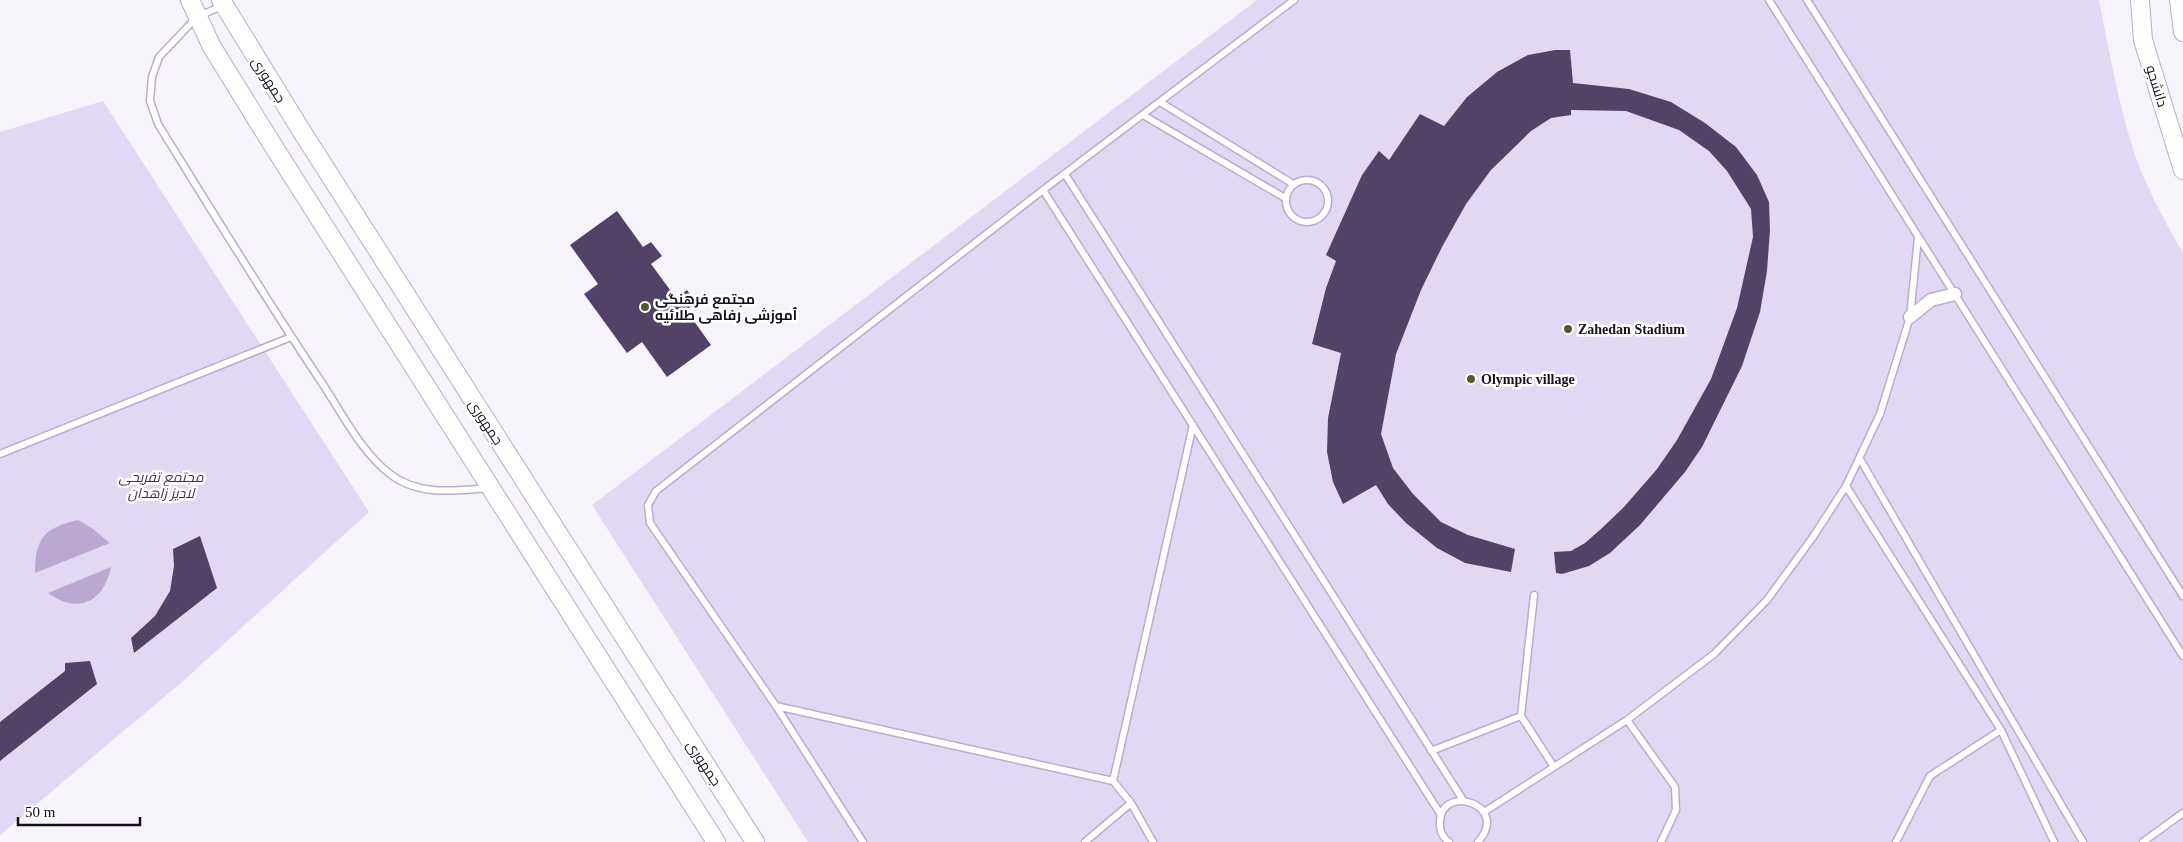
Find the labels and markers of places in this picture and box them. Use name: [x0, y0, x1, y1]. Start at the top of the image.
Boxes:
place label: مجتمع فرهنگی ٱموزشی رفاهی طلائیه: [655, 292, 798, 324]
marker: مجتمع فرهنگی ٱموزشی رفاهی طلائیه: [639, 301, 651, 313]
place label: Zahedan Stadium: [1578, 322, 1685, 337]
marker: Zahedan Stadium: [1562, 323, 1574, 335]
place label: Olympic village: [1481, 372, 1575, 387]
marker: Olympic village: [1465, 373, 1477, 385]

